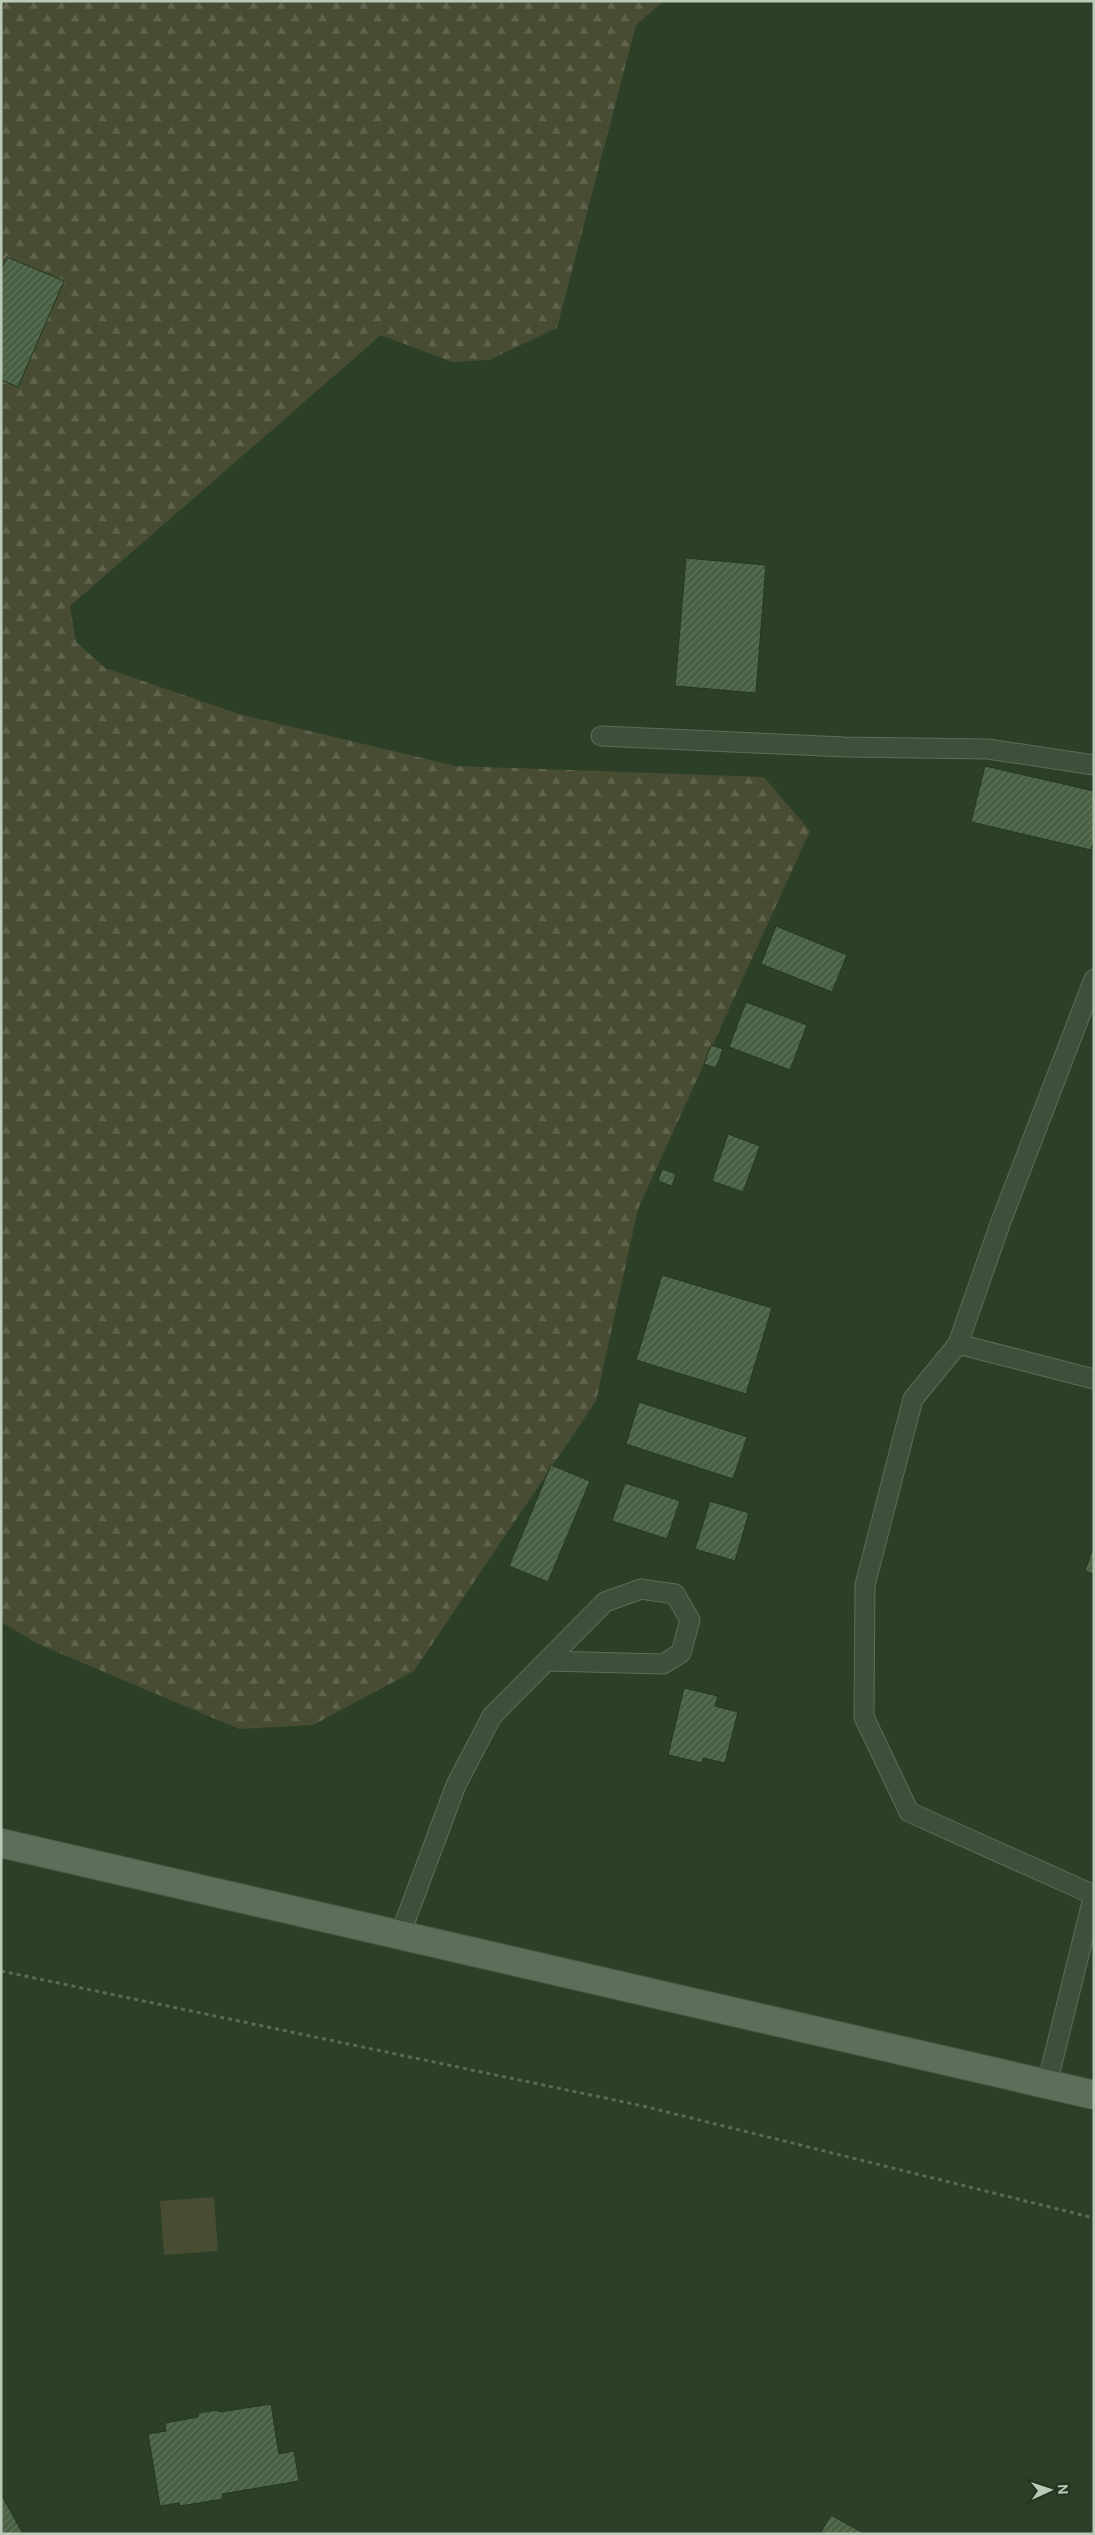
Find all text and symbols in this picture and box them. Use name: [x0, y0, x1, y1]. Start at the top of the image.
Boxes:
north arrow: [1025, 2465, 1075, 2515]
text: N: [1054, 2484, 1072, 2495]

